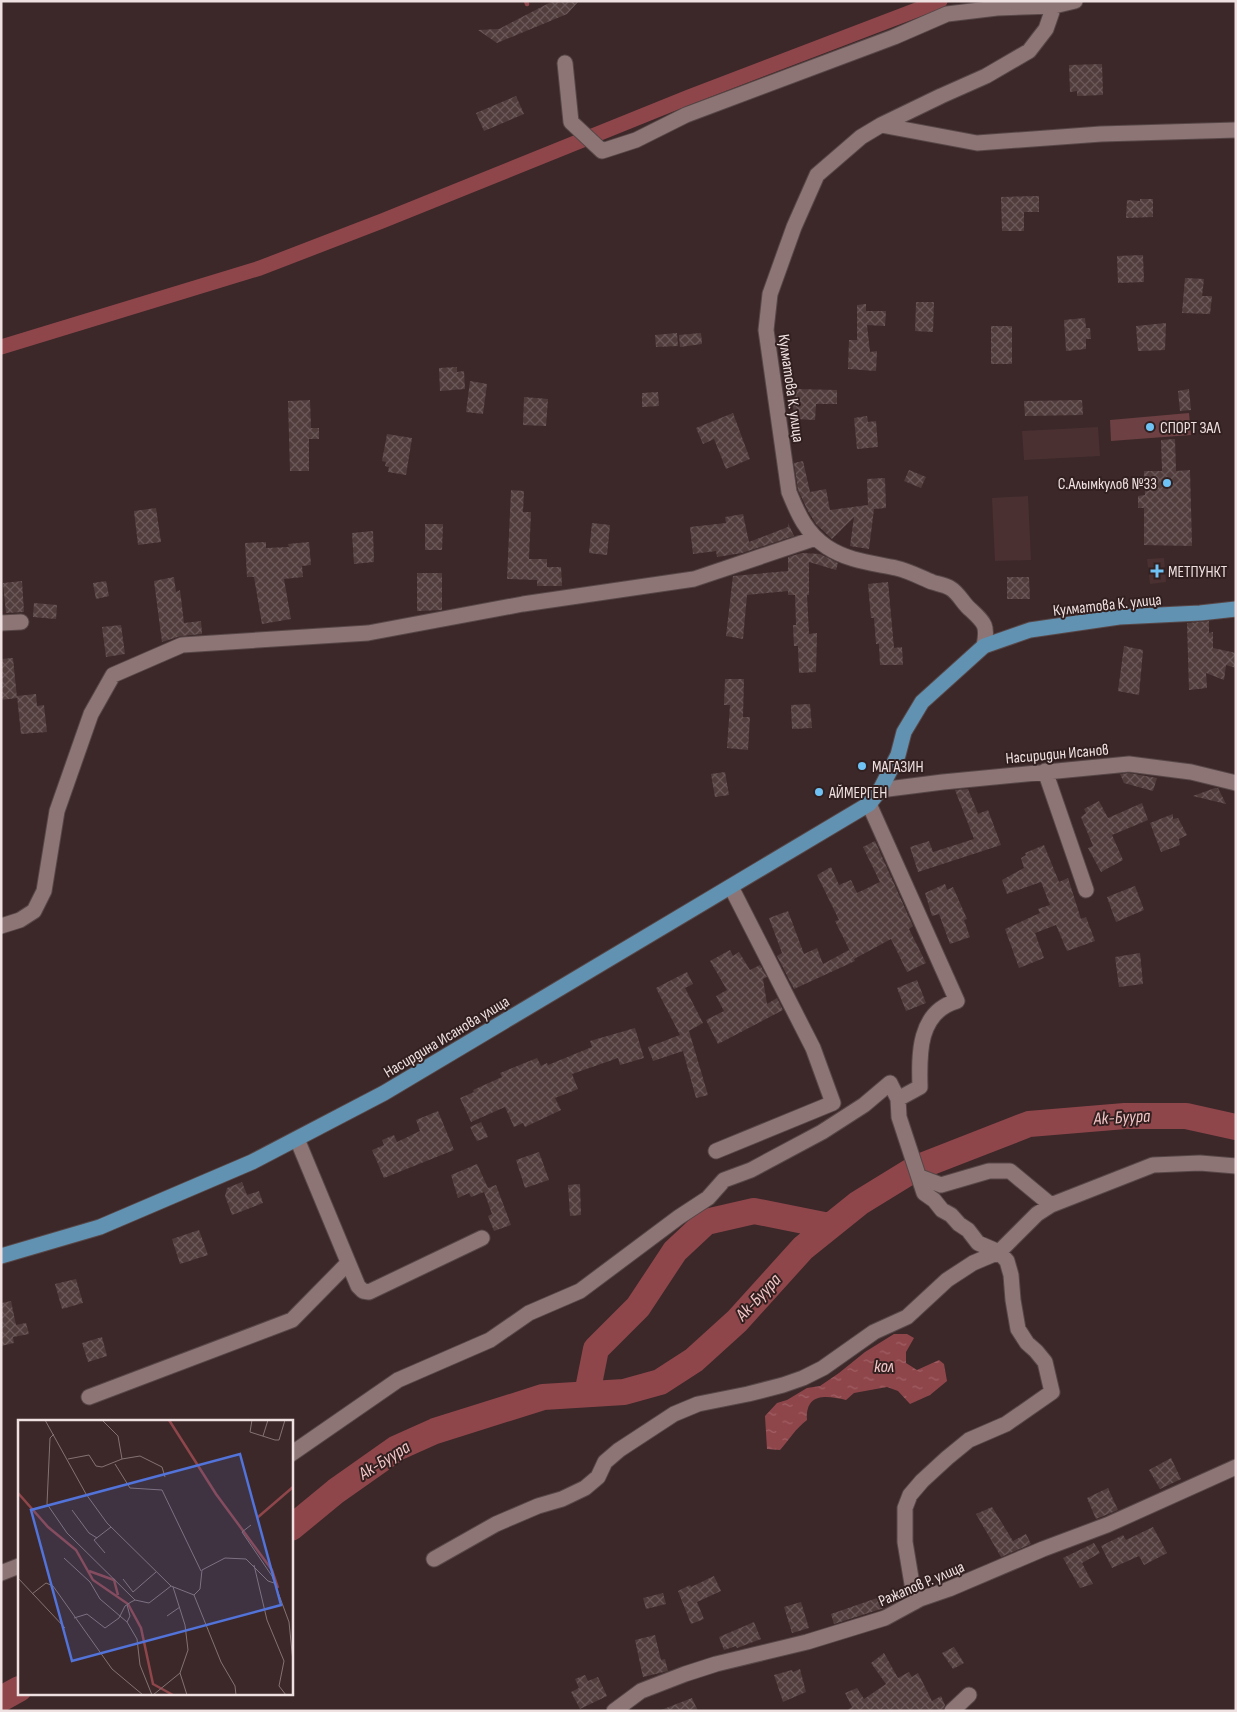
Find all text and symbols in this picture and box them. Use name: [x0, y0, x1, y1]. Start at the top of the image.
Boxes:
street label: Кулматова К. улица: [774, 333, 807, 443]
place label: СПОРТ ЗАЛ: [1160, 419, 1221, 438]
marker: СПОРТ ЗАЛ: [1144, 421, 1156, 433]
place label: С.Алымкулов №33: [1058, 475, 1157, 494]
marker: С.Алымкулов №33: [1161, 477, 1173, 489]
place label: МЕТПУНКТ: [1168, 563, 1228, 582]
marker: МЕТПУНКТ: [1150, 564, 1164, 578]
street label: Кулматова К. улица: [1052, 590, 1162, 621]
street label: Насиридин Исанов: [1005, 741, 1110, 768]
place label: МАГАЗИН: [872, 758, 924, 777]
marker: МАГАЗИН: [856, 760, 868, 772]
place label: АЙМЕРГЕН: [828, 784, 887, 803]
marker: АЙМЕРГЕН: [813, 786, 825, 798]
street label: Насирдина Исанова улица: [381, 992, 513, 1082]
water label: Ак-Буура: [1092, 1105, 1152, 1130]
water label: Ак-Буура: [731, 1269, 786, 1326]
water label: кол: [874, 1356, 894, 1377]
inset map: [18, 1420, 292, 1694]
water label: Ак-Буура: [354, 1436, 414, 1485]
street label: Ражапов Р. улица: [876, 1558, 967, 1611]

